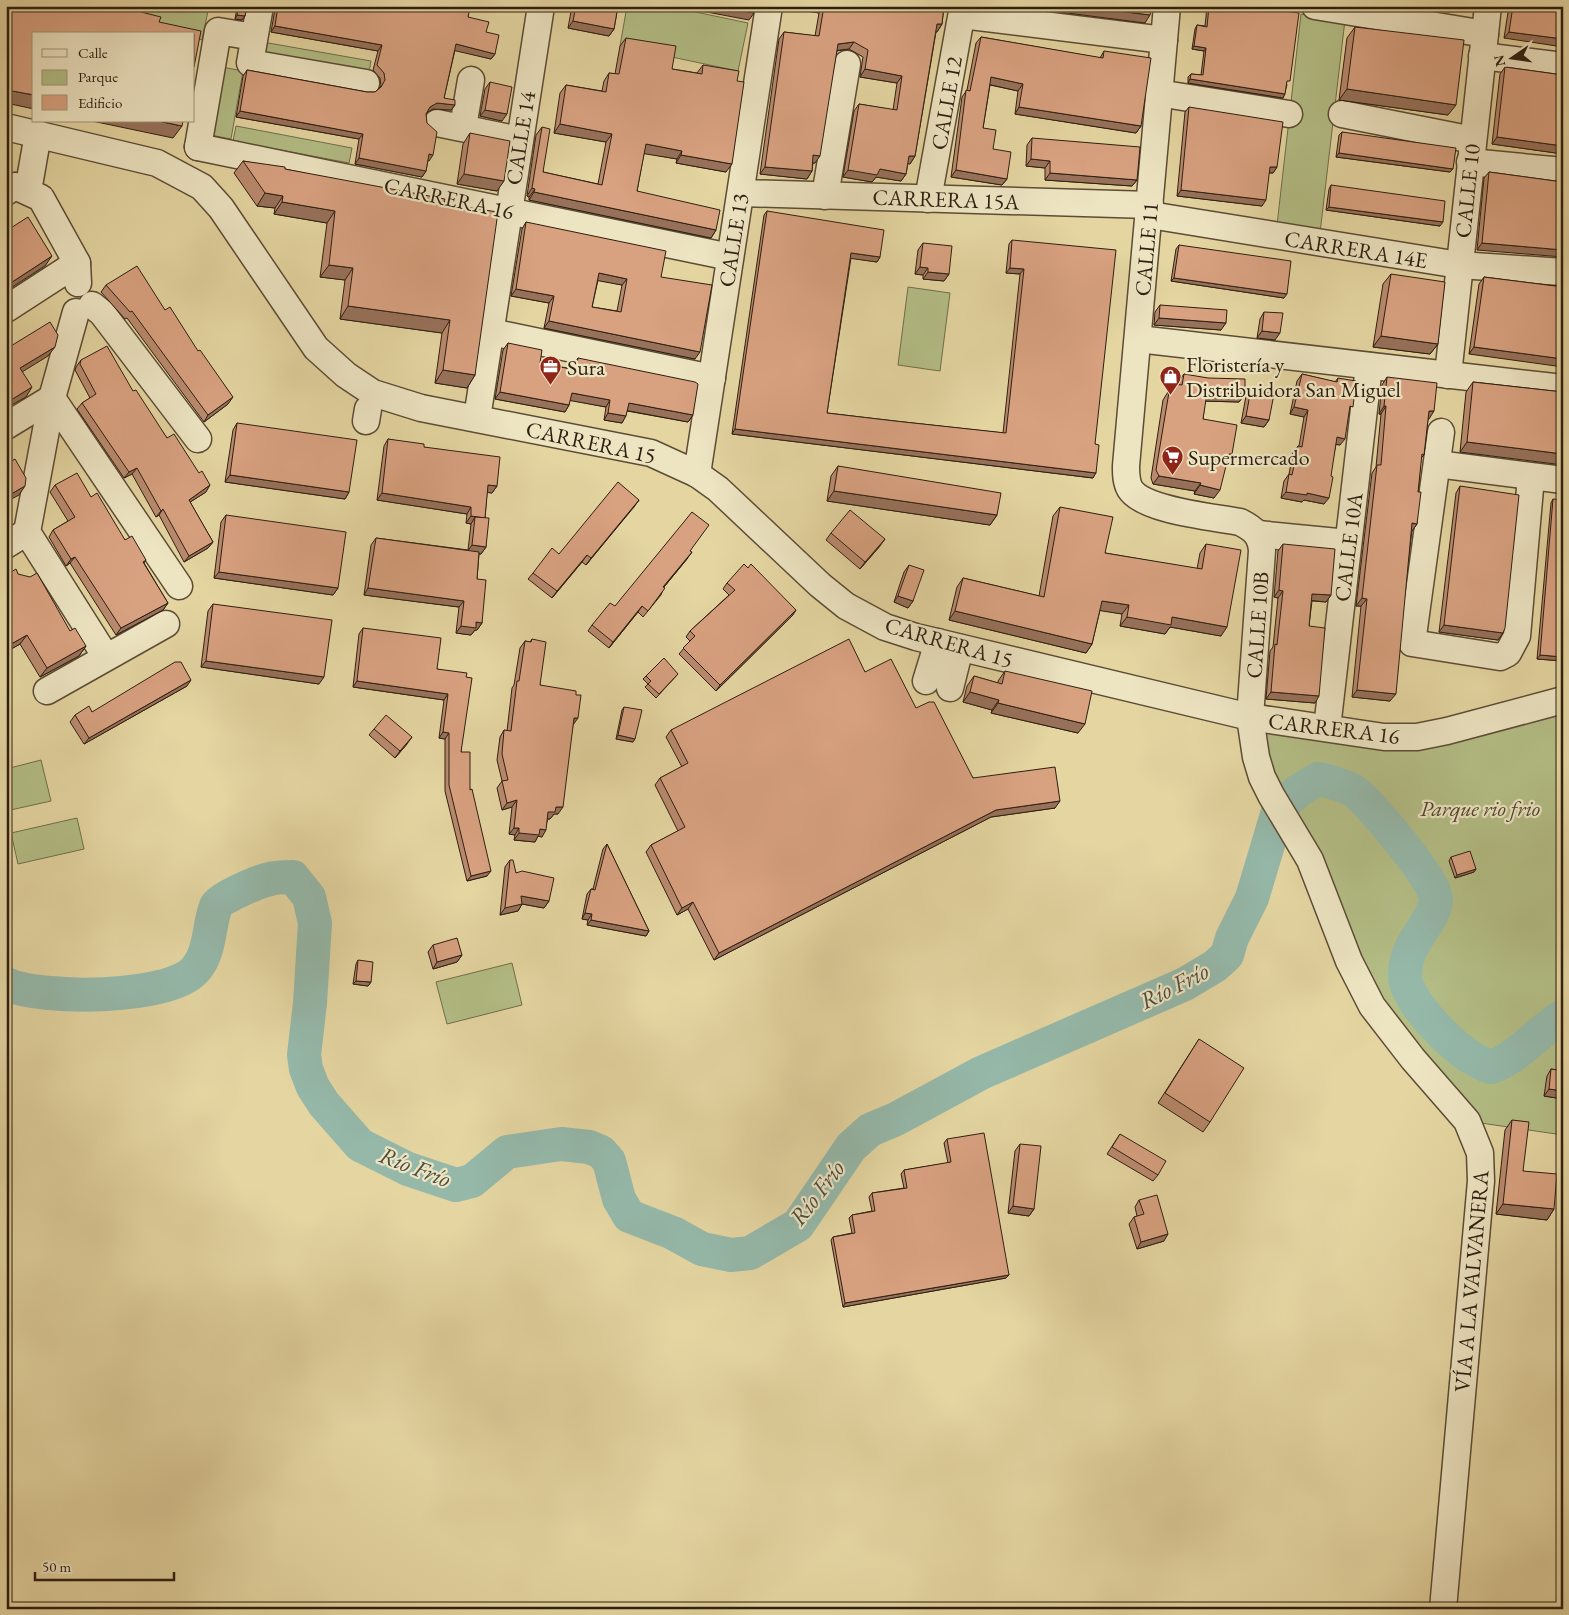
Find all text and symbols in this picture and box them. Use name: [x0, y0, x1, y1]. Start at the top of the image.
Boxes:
legend: [32, 32, 195, 122]
north arrow: [1486, 32, 1536, 82]
text: Calle: [78, 43, 108, 62]
text: N: [1489, 53, 1509, 68]
street label: CALLE 12: [924, 54, 969, 152]
text: Parque: [78, 67, 118, 86]
street label: CALLE 14: [499, 89, 542, 187]
text: Edificio: [78, 93, 122, 112]
street label: CALLE 10: [1448, 142, 1487, 240]
street label: CARRERA 16: [381, 171, 517, 226]
street label: CARRERA 15A: [872, 182, 1021, 217]
street label: CALLE 13: [712, 191, 755, 289]
street label: CALLE 11: [1128, 201, 1165, 297]
street label: CARRERA 14E: [1282, 224, 1429, 275]
place label: Floristería y Distribuidora San Miguel: [1186, 350, 1401, 404]
place label: Sura: [567, 353, 605, 382]
office icon: Sura: [539, 355, 563, 386]
shop icon: Floristería y Distribuidora San Miguel: [1158, 365, 1182, 396]
street label: CARRERA 15: [523, 415, 658, 470]
place label: Supermercado: [1188, 443, 1310, 472]
supermarket icon: Supermercado: [1160, 445, 1184, 476]
street label: CALLE 10A: [1327, 490, 1370, 603]
street label: CALLE 10B: [1239, 570, 1276, 680]
street label: CARRERA 15: [881, 610, 1016, 675]
street label: CARRERA 16: [1267, 706, 1402, 751]
park label: Parque rio frio: [1420, 794, 1540, 823]
water label: Río Frío: [1134, 955, 1214, 1016]
water label: Río Frío: [375, 1139, 455, 1194]
water label: Río Frío: [782, 1154, 851, 1232]
street label: VÍA A LA VALVANERA: [1447, 1168, 1496, 1393]
scale bar: [35, 1550, 174, 1582]
text: 50 m: [42, 1557, 71, 1576]

